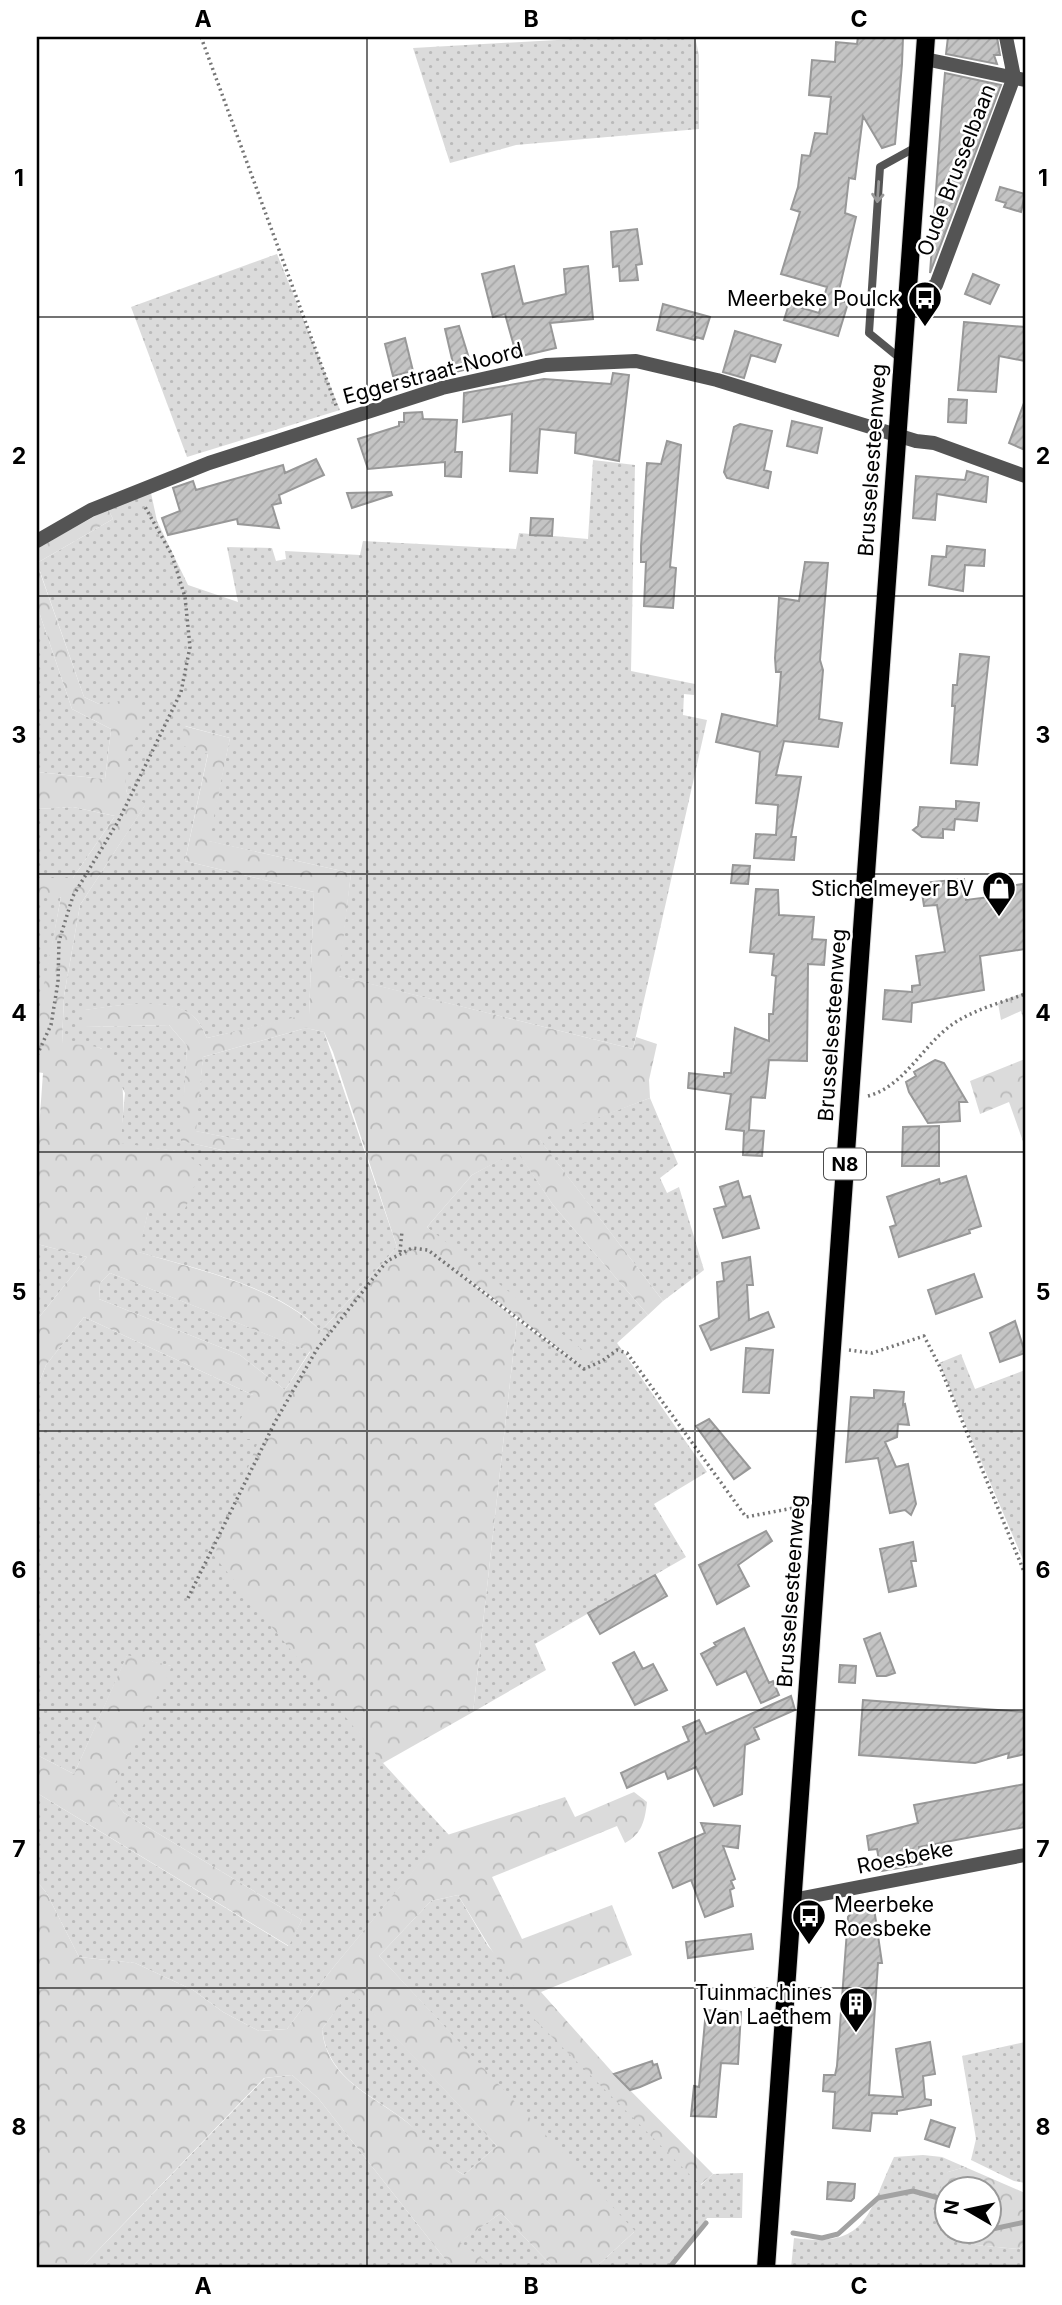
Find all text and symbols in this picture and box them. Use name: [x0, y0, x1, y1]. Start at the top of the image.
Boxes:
text: A: [194, 5, 212, 33]
text: B: [523, 5, 539, 33]
text: C: [850, 5, 868, 33]
street label: Oude Brusselbaan: [912, 81, 1000, 259]
text: 1: [14, 164, 24, 192]
text: 1: [1038, 164, 1048, 192]
one-way arrow: [871, 180, 884, 202]
bus stop icon: Meerbeke Poulck: [906, 279, 944, 328]
place label: Meerbeke Poulck: [727, 286, 900, 311]
street label: Eggerstraat-Noord: [340, 337, 526, 409]
street label: Brusselsesteenweg: [853, 363, 891, 557]
text: 2: [12, 442, 26, 470]
text: 2: [1036, 442, 1050, 470]
text: 3: [12, 721, 26, 749]
text: 3: [1036, 721, 1050, 749]
shop icon: Stichelmeyer BV: [980, 869, 1018, 918]
place label: Stichelmeyer BV: [811, 876, 974, 901]
street label: Brusselsesteenweg: [813, 928, 851, 1122]
text: 4: [11, 999, 27, 1027]
text: 4: [1035, 999, 1051, 1027]
road number: N8: [824, 1148, 866, 1180]
text: 5: [12, 1278, 26, 1306]
text: 5: [1036, 1278, 1050, 1306]
street label: Brusselsesteenweg: [772, 1494, 810, 1688]
text: 6: [12, 1556, 26, 1584]
text: 6: [1036, 1556, 1050, 1584]
text: 7: [12, 1835, 26, 1863]
street label: Roesbeke: [855, 1835, 955, 1879]
text: 7: [1036, 1835, 1050, 1863]
place label: Meerbeke Roesbeke: [834, 1892, 934, 1941]
bus stop icon: Meerbeke Roesbeke: [790, 1897, 828, 1946]
place label: Tuinmachines Van Laethem: [695, 1980, 832, 2029]
building icon: Tuinmachines Van Laethem: [837, 1985, 875, 2034]
text: 8: [12, 2113, 26, 2141]
text: 8: [1036, 2113, 1050, 2141]
north arrow: [932, 2176, 1002, 2246]
text: N: [939, 2198, 964, 2216]
text: A: [194, 2272, 212, 2300]
text: B: [523, 2272, 539, 2300]
text: C: [850, 2272, 868, 2300]

